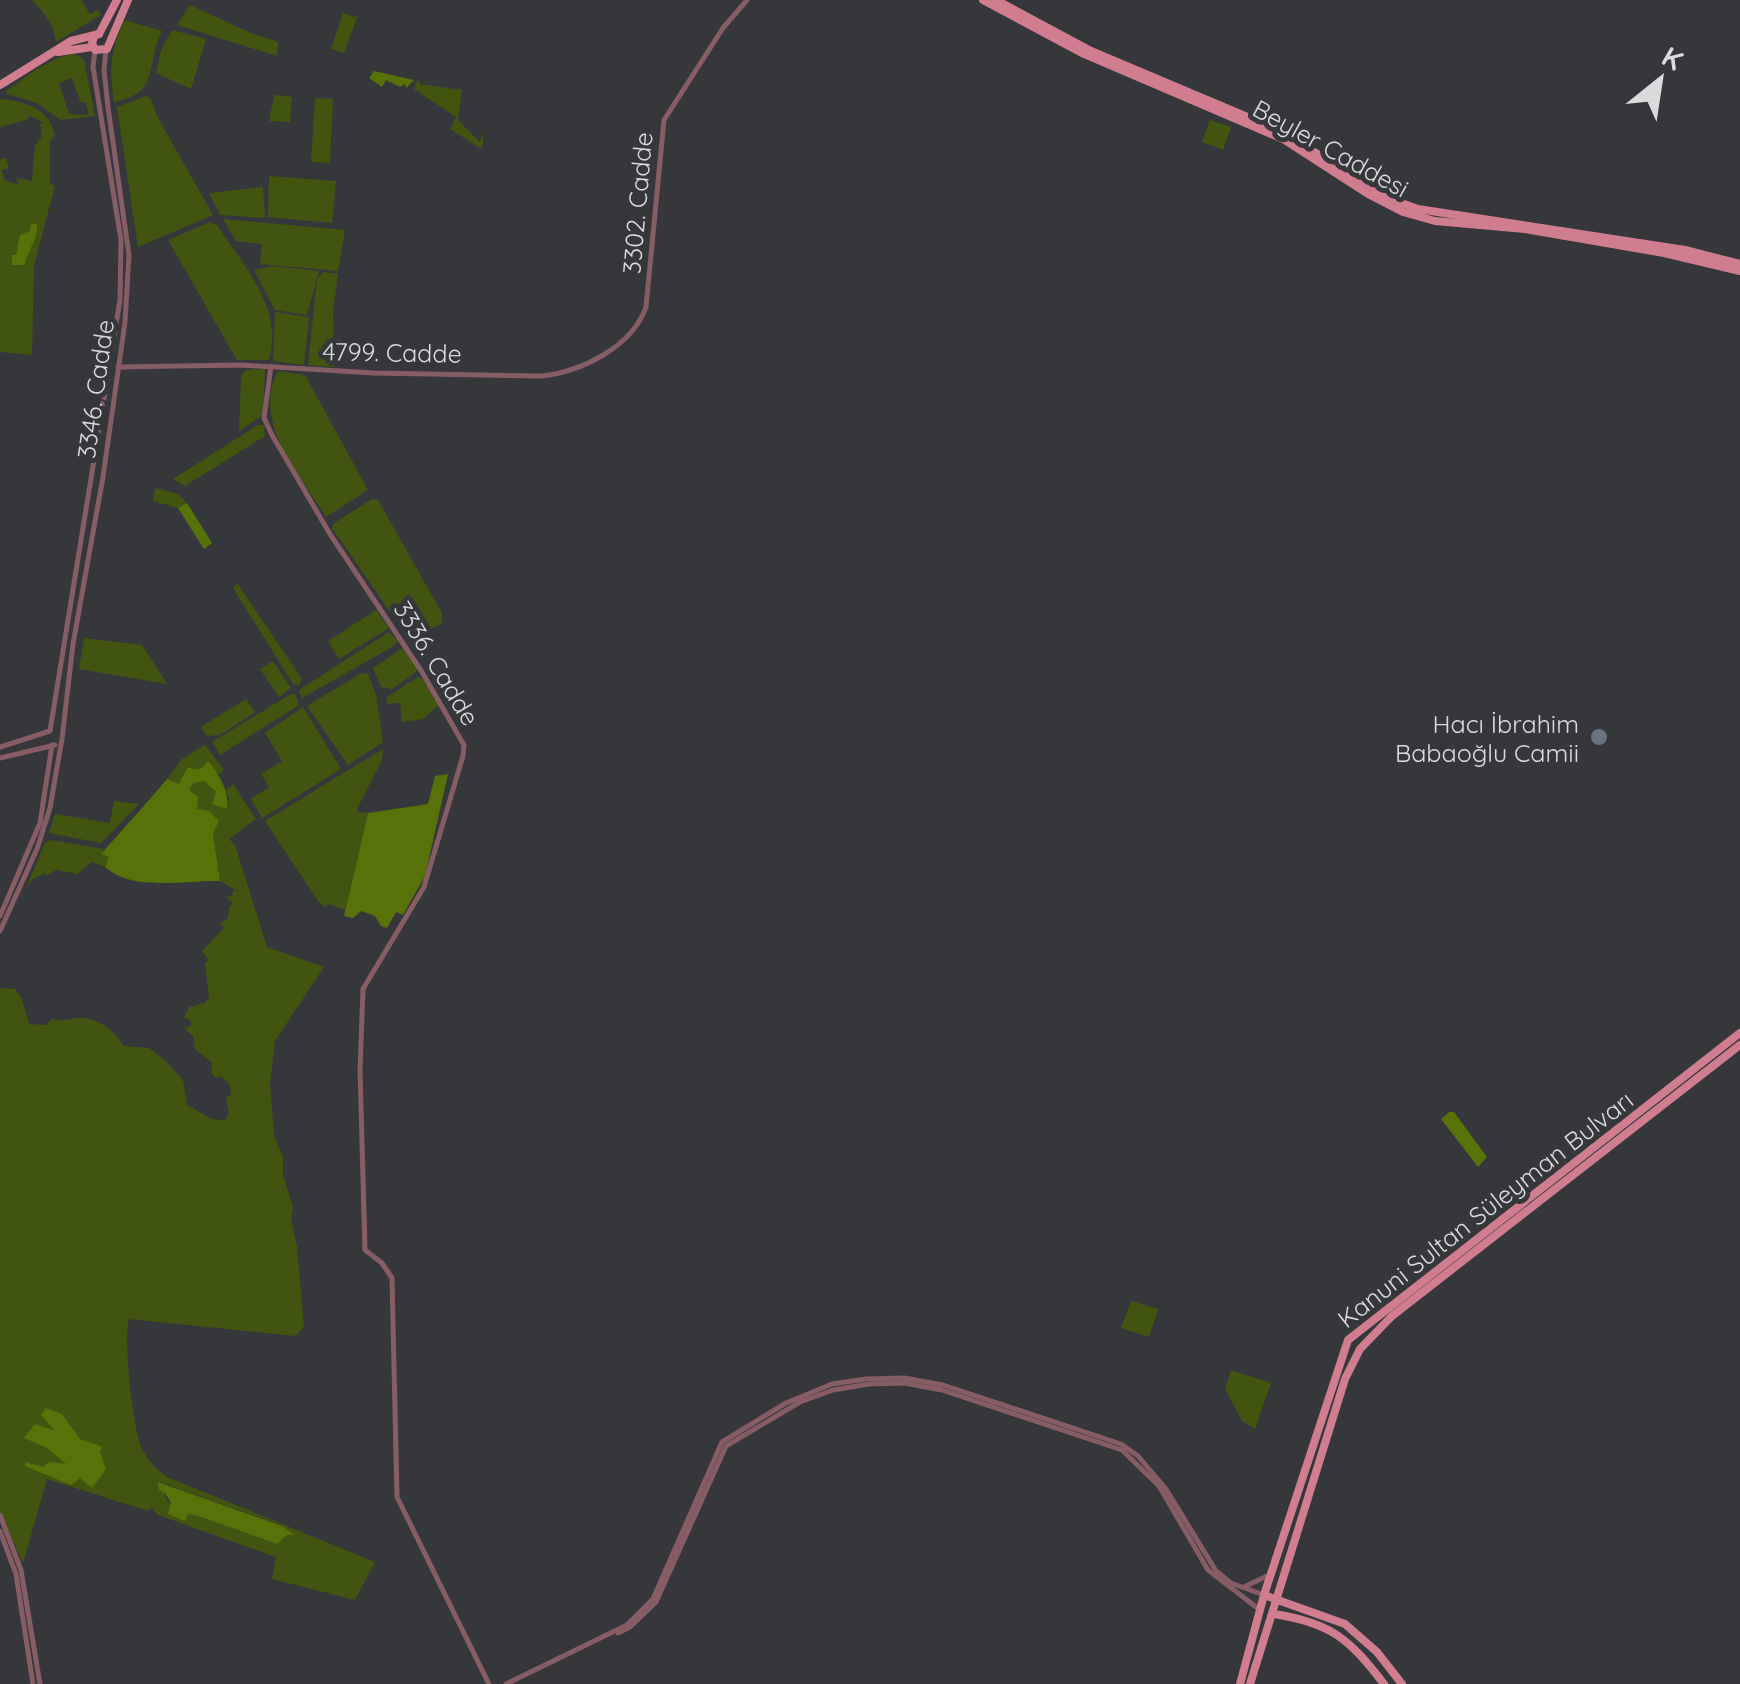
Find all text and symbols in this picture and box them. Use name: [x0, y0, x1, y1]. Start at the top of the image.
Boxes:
north arrow: [1610, 30, 1710, 130]
text: K: [1656, 38, 1689, 78]
street label: Beyler Caddesi: [1248, 92, 1414, 204]
street label: 3302. Cadde: [615, 131, 659, 275]
street label: 3346. Cadde: [70, 317, 120, 461]
street label: 4799. Cadde: [322, 335, 462, 369]
street label: 3336. Cadde: [388, 595, 486, 731]
place label: Hacı İbrahim Babaoğlu Camii: [1395, 708, 1579, 768]
marker: Hacı İbrahim Babaoğlu Camii: [1588, 726, 1610, 748]
street label: Kanuni Sultan Süleyman Bulvarı: [1331, 1084, 1639, 1334]

